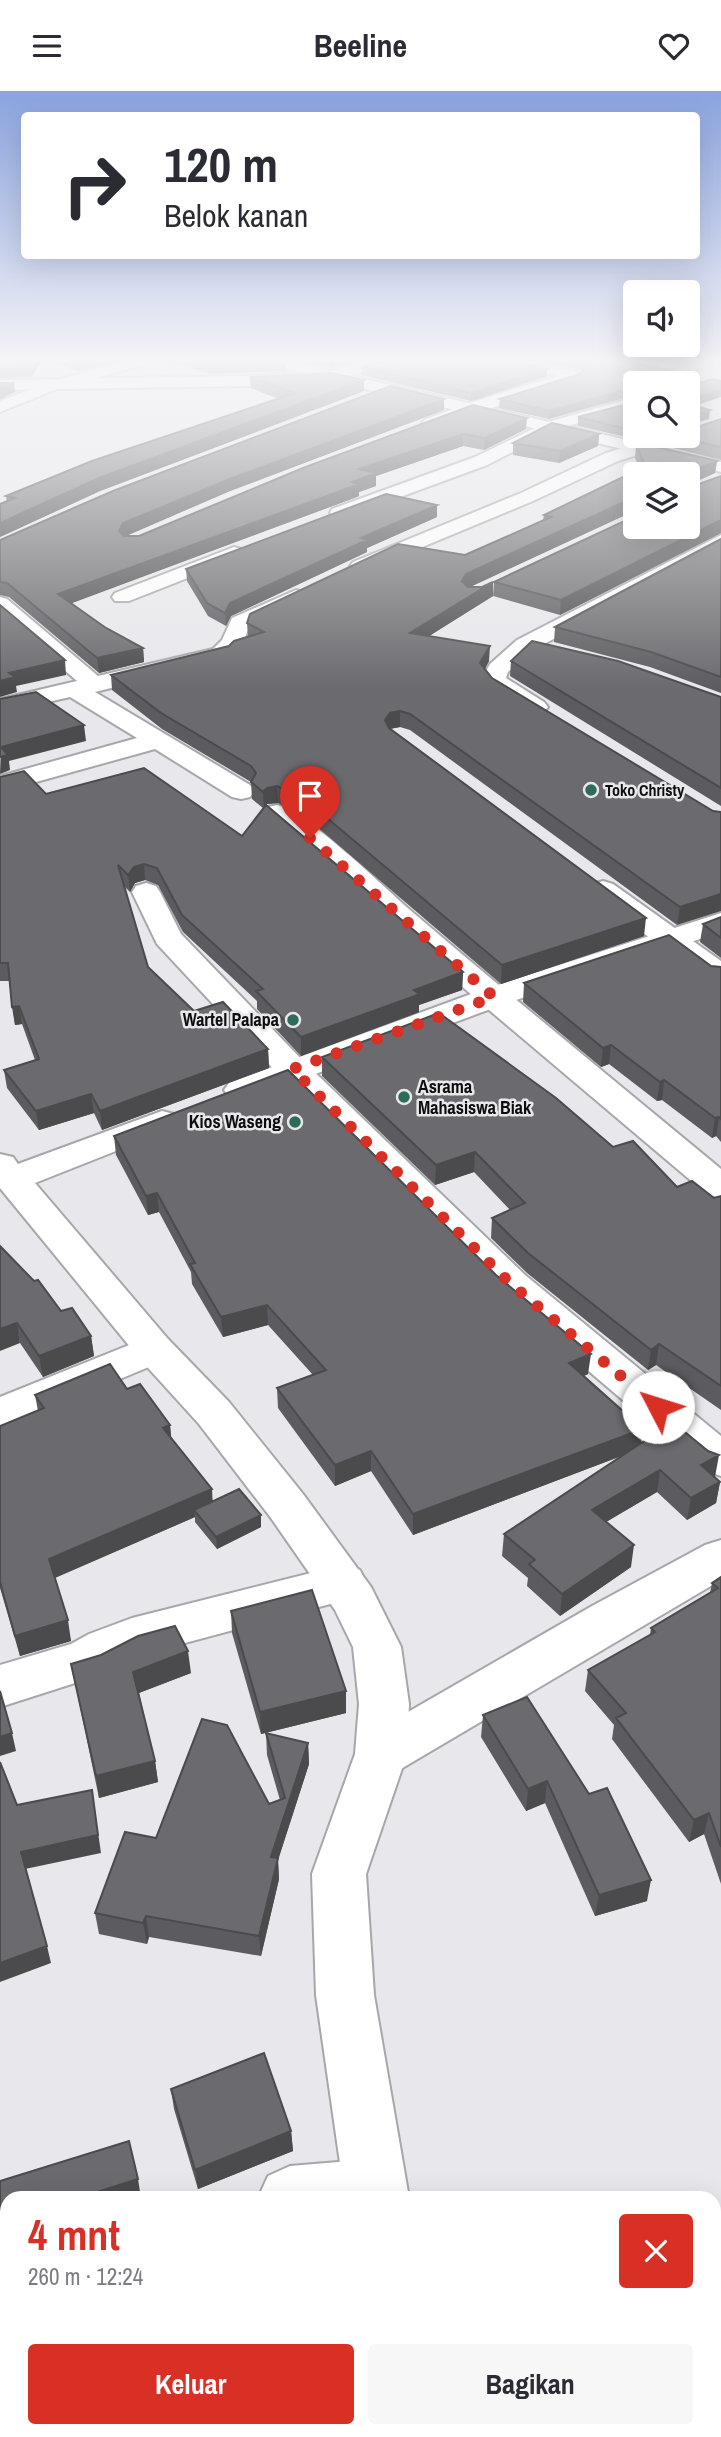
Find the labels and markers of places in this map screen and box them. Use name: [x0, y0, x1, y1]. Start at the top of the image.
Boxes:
pin: [280, 766, 340, 838]
place label: Toko Christy: [605, 779, 685, 801]
marker: Toko Christy: [583, 782, 599, 798]
place label: Wartel Palapa: [183, 1007, 280, 1032]
marker: Wartel Palapa: [285, 1012, 301, 1028]
place label: Asrama Mahasiswa Biak: [418, 1074, 532, 1120]
marker: Asrama Mahasiswa Biak: [396, 1089, 412, 1105]
place label: Kios Waseng: [189, 1109, 281, 1134]
marker: Kios Waseng: [287, 1114, 303, 1130]

